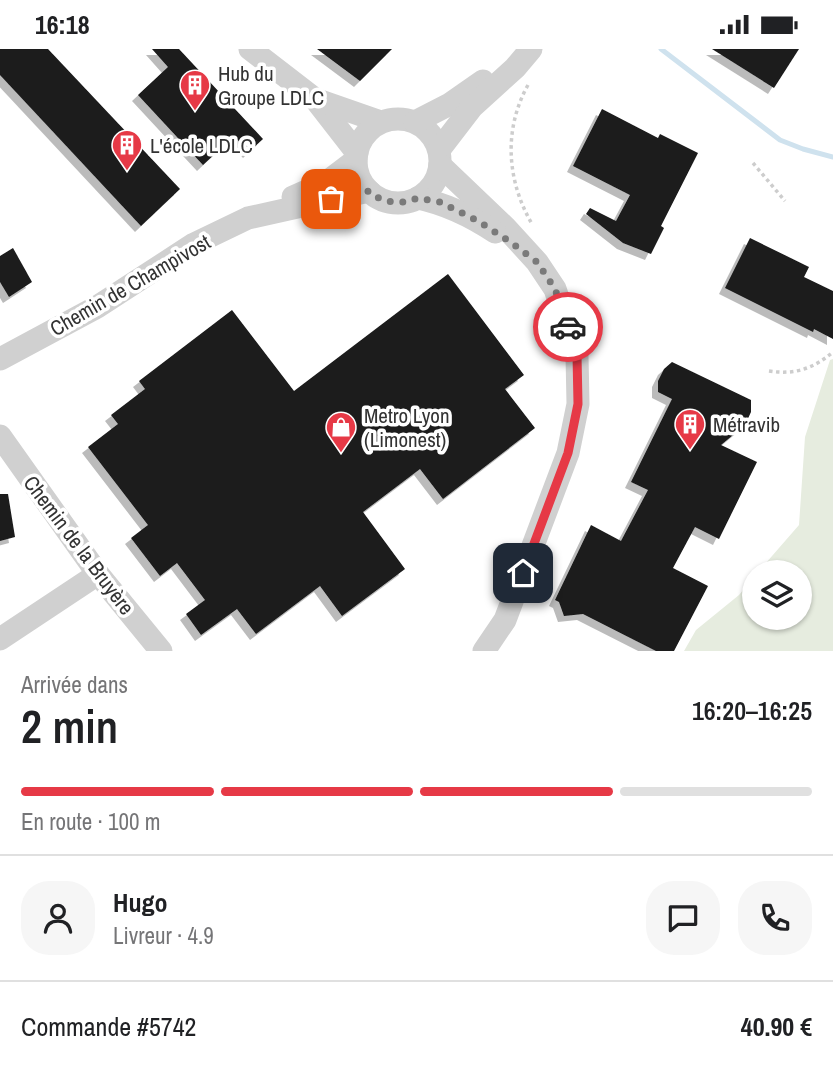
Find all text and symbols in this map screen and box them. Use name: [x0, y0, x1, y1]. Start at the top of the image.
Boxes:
text: 16:18: [35, 7, 90, 42]
place label: Hub du Groupe LDLC: [218, 59, 324, 112]
building icon: Hub du Groupe LDLC: [178, 68, 212, 112]
building icon: L'école LDLC: [110, 128, 144, 172]
place label: L'école LDLC: [150, 131, 253, 160]
pin: [301, 169, 361, 229]
icon: bag: [312, 180, 350, 218]
street label: Chemin de Champivost: [44, 227, 216, 343]
courier: [533, 292, 603, 362]
icon: car: [549, 308, 587, 346]
place label: Metro Lyon (Limonest): [364, 401, 450, 454]
building icon: Métravib: [673, 407, 707, 451]
shop icon: Metro Lyon (Limonest): [324, 410, 358, 454]
place label: Métravib: [713, 410, 780, 439]
street label: Chemin de la Bruyère: [17, 469, 141, 621]
pin: [493, 543, 553, 603]
icon: home: [504, 554, 542, 592]
map controls: [742, 560, 812, 630]
button: layers: [742, 560, 812, 630]
text: Arrivée dans: [21, 669, 128, 700]
text: 16:20–16:25: [692, 693, 812, 728]
text: 2 min: [21, 695, 118, 757]
text: En route · 100 m: [21, 806, 160, 837]
button: person: [21, 881, 95, 955]
button: chat: [646, 881, 720, 955]
button: phone: [738, 881, 812, 955]
text: Hugo: [113, 885, 167, 920]
text: Livreur · 4.9: [113, 920, 214, 951]
text: Commande #5742: [21, 1009, 196, 1044]
text: 40.90 €: [741, 1009, 812, 1044]

